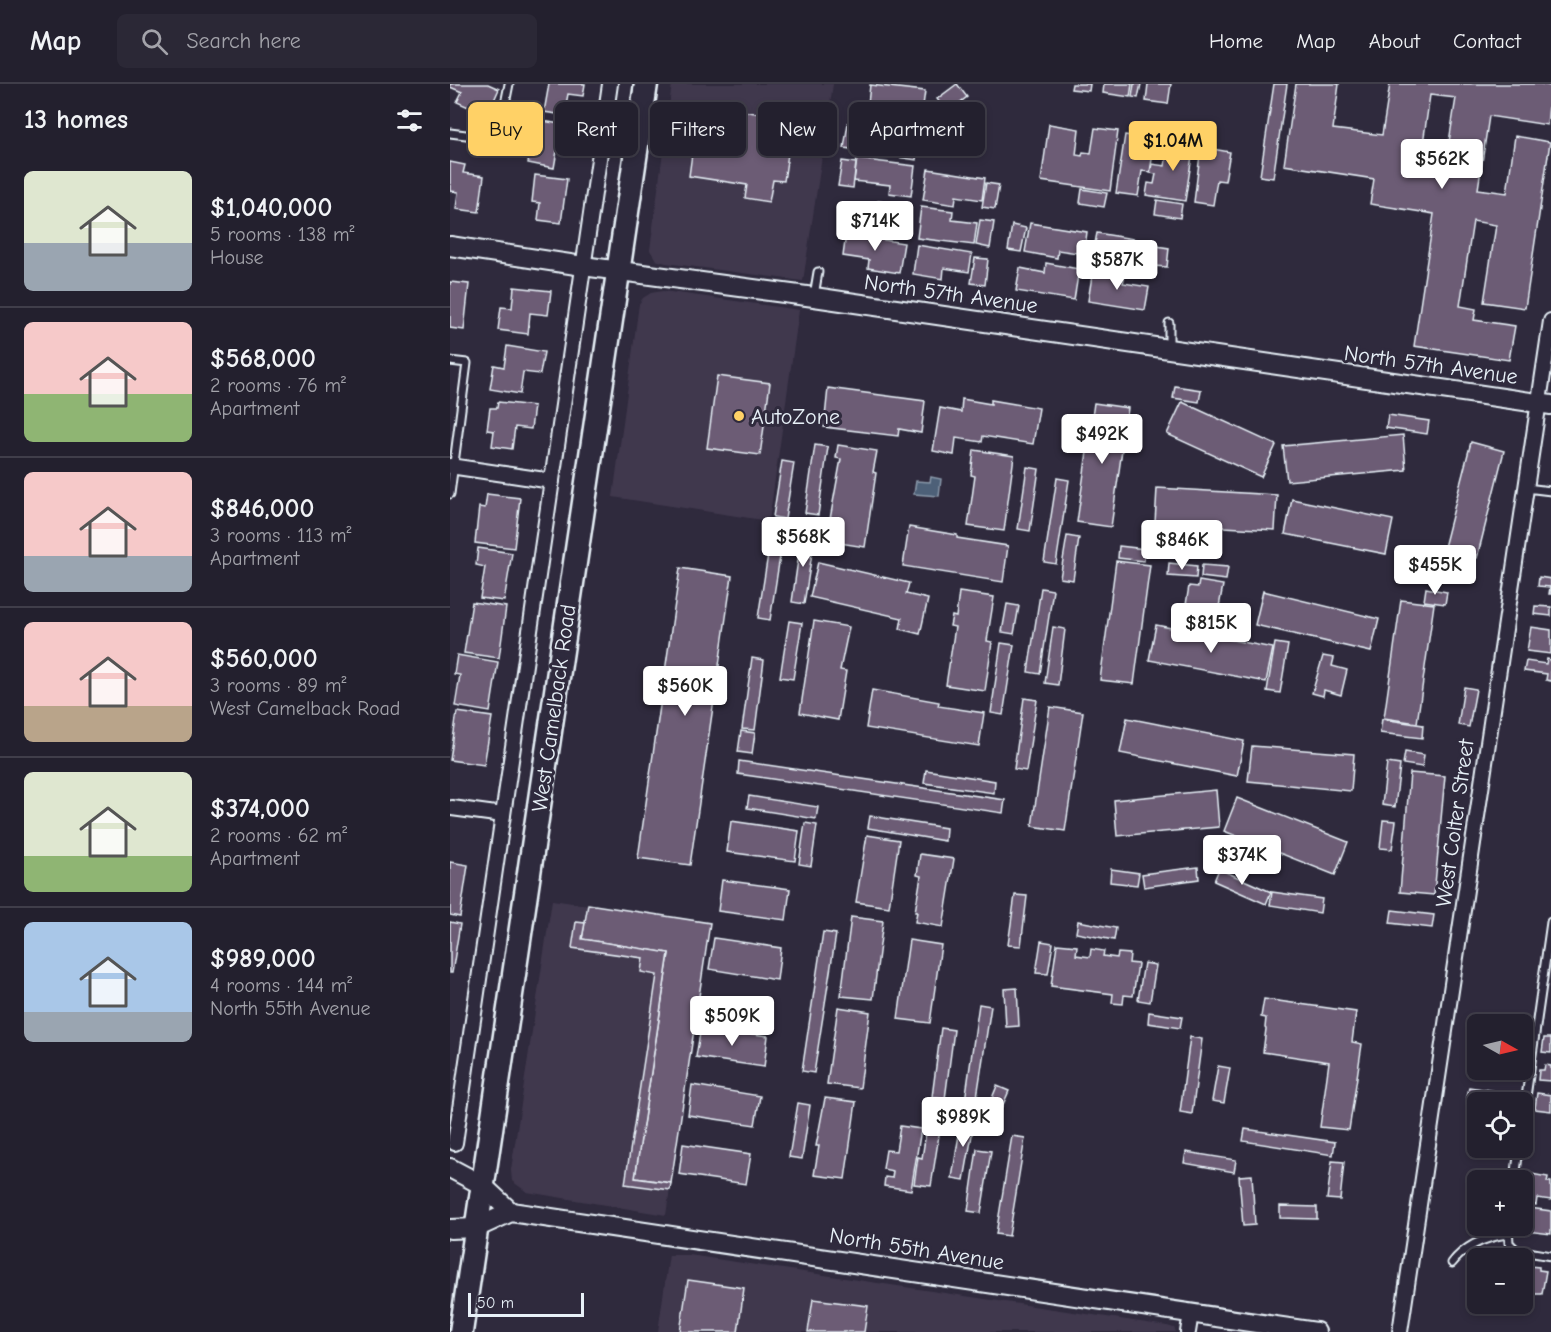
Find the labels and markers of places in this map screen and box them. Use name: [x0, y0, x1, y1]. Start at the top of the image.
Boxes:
pin: $1.04M: [1124, 121, 1222, 172]
pin: $562K: [1400, 139, 1484, 190]
pin: $714K: [833, 201, 917, 252]
pin: $587K: [1075, 240, 1159, 291]
place label: AutoZone: [751, 404, 840, 430]
marker: AutoZone: [732, 409, 746, 423]
pin: $492K: [1060, 414, 1144, 465]
pin: $568K: [761, 517, 845, 568]
pin: $846K: [1140, 520, 1224, 571]
pin: $455K: [1393, 545, 1477, 596]
pin: $815K: [1169, 603, 1253, 654]
pin: $560K: [643, 666, 727, 717]
pin: $374K: [1200, 835, 1284, 886]
pin: $509K: [690, 996, 774, 1047]
pin: $989K: [921, 1097, 1005, 1148]

